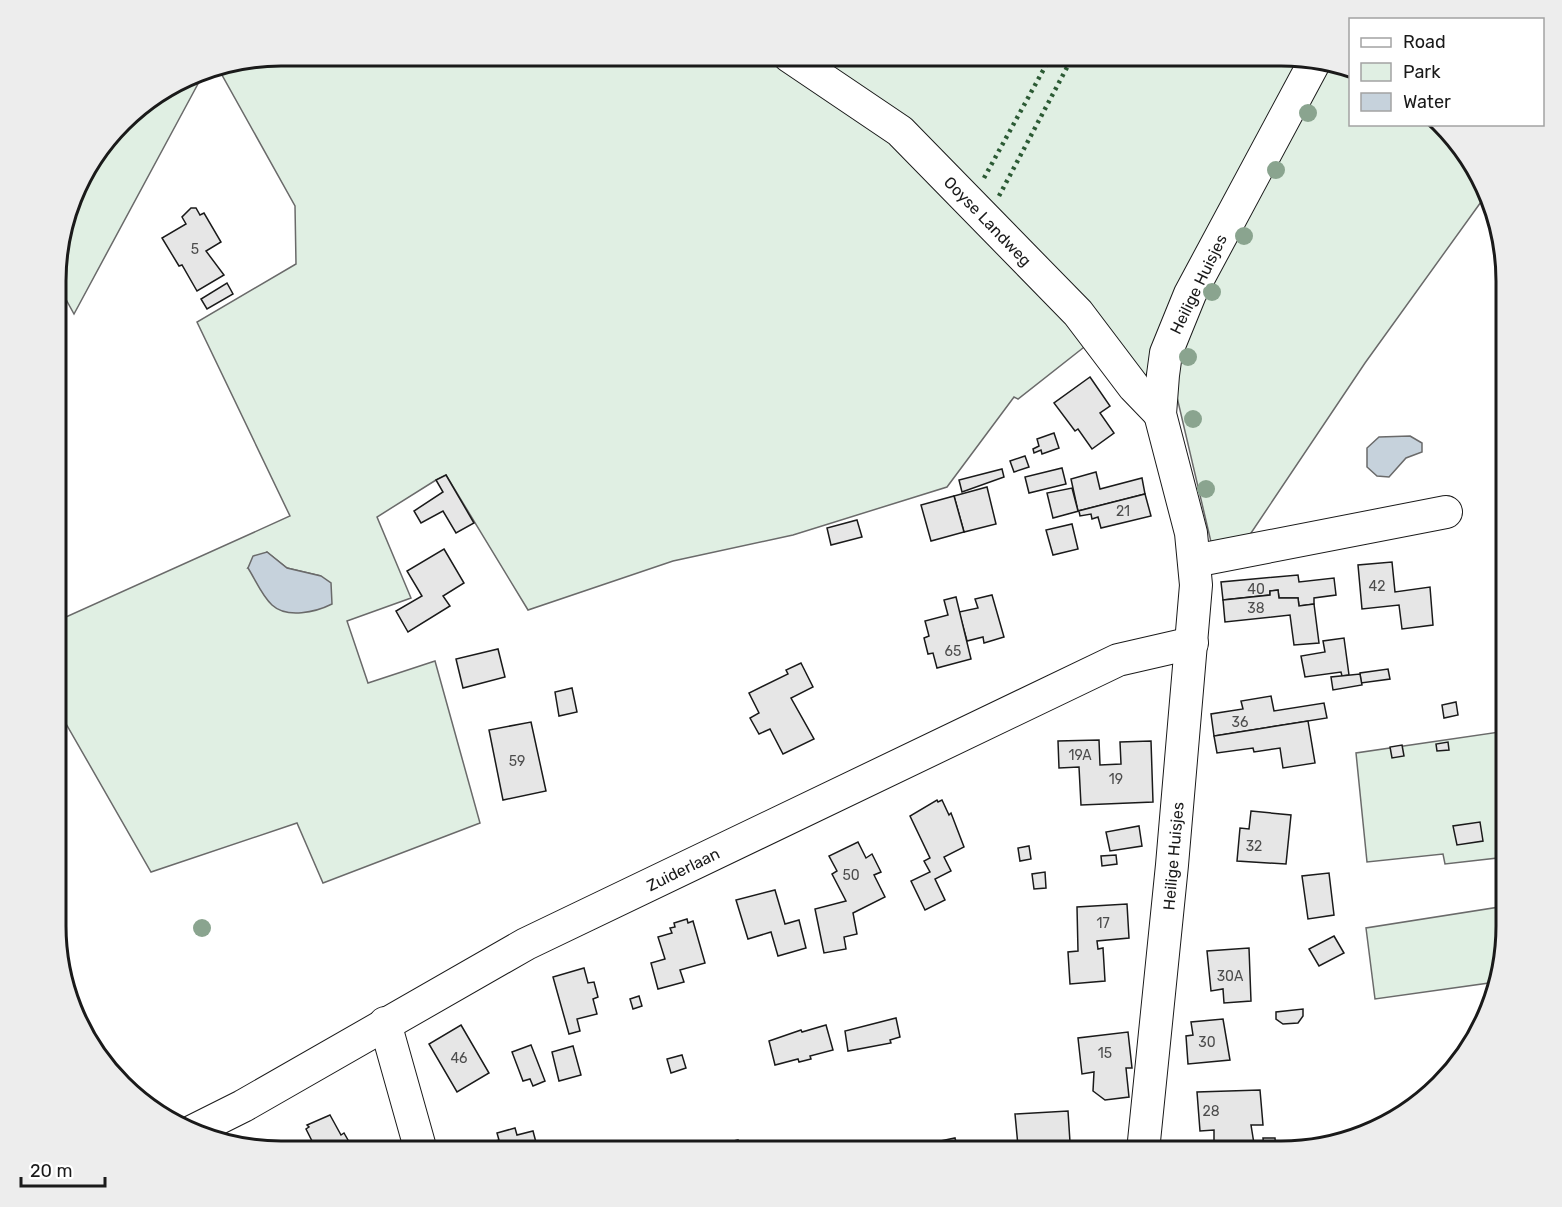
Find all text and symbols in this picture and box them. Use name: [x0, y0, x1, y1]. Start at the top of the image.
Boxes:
legend: [1349, 18, 1544, 126]
text: Road: [1403, 31, 1446, 53]
text: Park: [1403, 61, 1441, 83]
text: Water: [1403, 91, 1451, 113]
street label: Ooyse Landweg: [940, 172, 1035, 270]
street label: Heilige Huisjes: [1166, 231, 1231, 337]
house number: 5: [191, 241, 199, 258]
house number: 21: [1116, 503, 1130, 520]
house number: 42: [1369, 578, 1385, 595]
house number: 40: [1247, 581, 1265, 598]
house number: 38: [1247, 600, 1265, 617]
house number: 65: [945, 643, 961, 660]
house number: 36: [1232, 714, 1248, 731]
house number: 19A: [1068, 747, 1092, 764]
house number: 59: [509, 753, 525, 770]
house number: 19: [1109, 771, 1123, 788]
street label: Heilige Huisjes: [1159, 801, 1188, 911]
house number: 32: [1246, 838, 1262, 855]
street label: Zuiderlaan: [644, 844, 723, 895]
house number: 50: [842, 867, 860, 884]
house number: 17: [1096, 915, 1110, 932]
house number: 30A: [1217, 968, 1244, 985]
house number: 30: [1198, 1034, 1216, 1051]
house number: 15: [1098, 1045, 1112, 1062]
house number: 46: [450, 1050, 468, 1067]
house number: 28: [1202, 1103, 1220, 1120]
scale bar: [21, 1150, 105, 1188]
text: 20 m: [30, 1160, 72, 1182]

